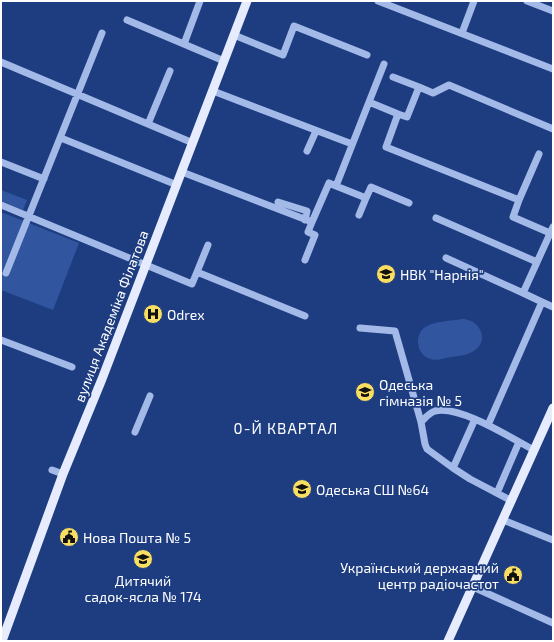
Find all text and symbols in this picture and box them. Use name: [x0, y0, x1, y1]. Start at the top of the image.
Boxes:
street label: вулиця Академіка Філатова: [70, 228, 152, 404]
school or university icon: НВК "Нарнія": [375, 263, 397, 285]
place label: НВК "Нарнія": [400, 266, 484, 283]
hospital icon: Odrex: [142, 303, 164, 325]
place label: Odrex: [167, 306, 205, 323]
place label: Одеська гімназія № 5: [379, 376, 462, 409]
school or university icon: Одеська гімназія № 5: [354, 381, 376, 403]
district label: 0-Й КВАРТАЛ: [234, 419, 338, 437]
school or university icon: Одеська СШ №64: [291, 478, 313, 500]
place label: Одеська СШ №64: [316, 481, 429, 498]
public building icon: Нова Пошта № 5: [58, 526, 80, 548]
place label: Нова Пошта № 5: [83, 529, 191, 546]
school or university icon: Дитячий садок-ясла № 174: [132, 548, 154, 570]
place label: Український державний центр радіочастот: [340, 559, 499, 592]
public building icon: Український державний центр радіочастот: [502, 564, 524, 586]
place label: Дитячий садок-ясла № 174: [84, 572, 202, 605]

